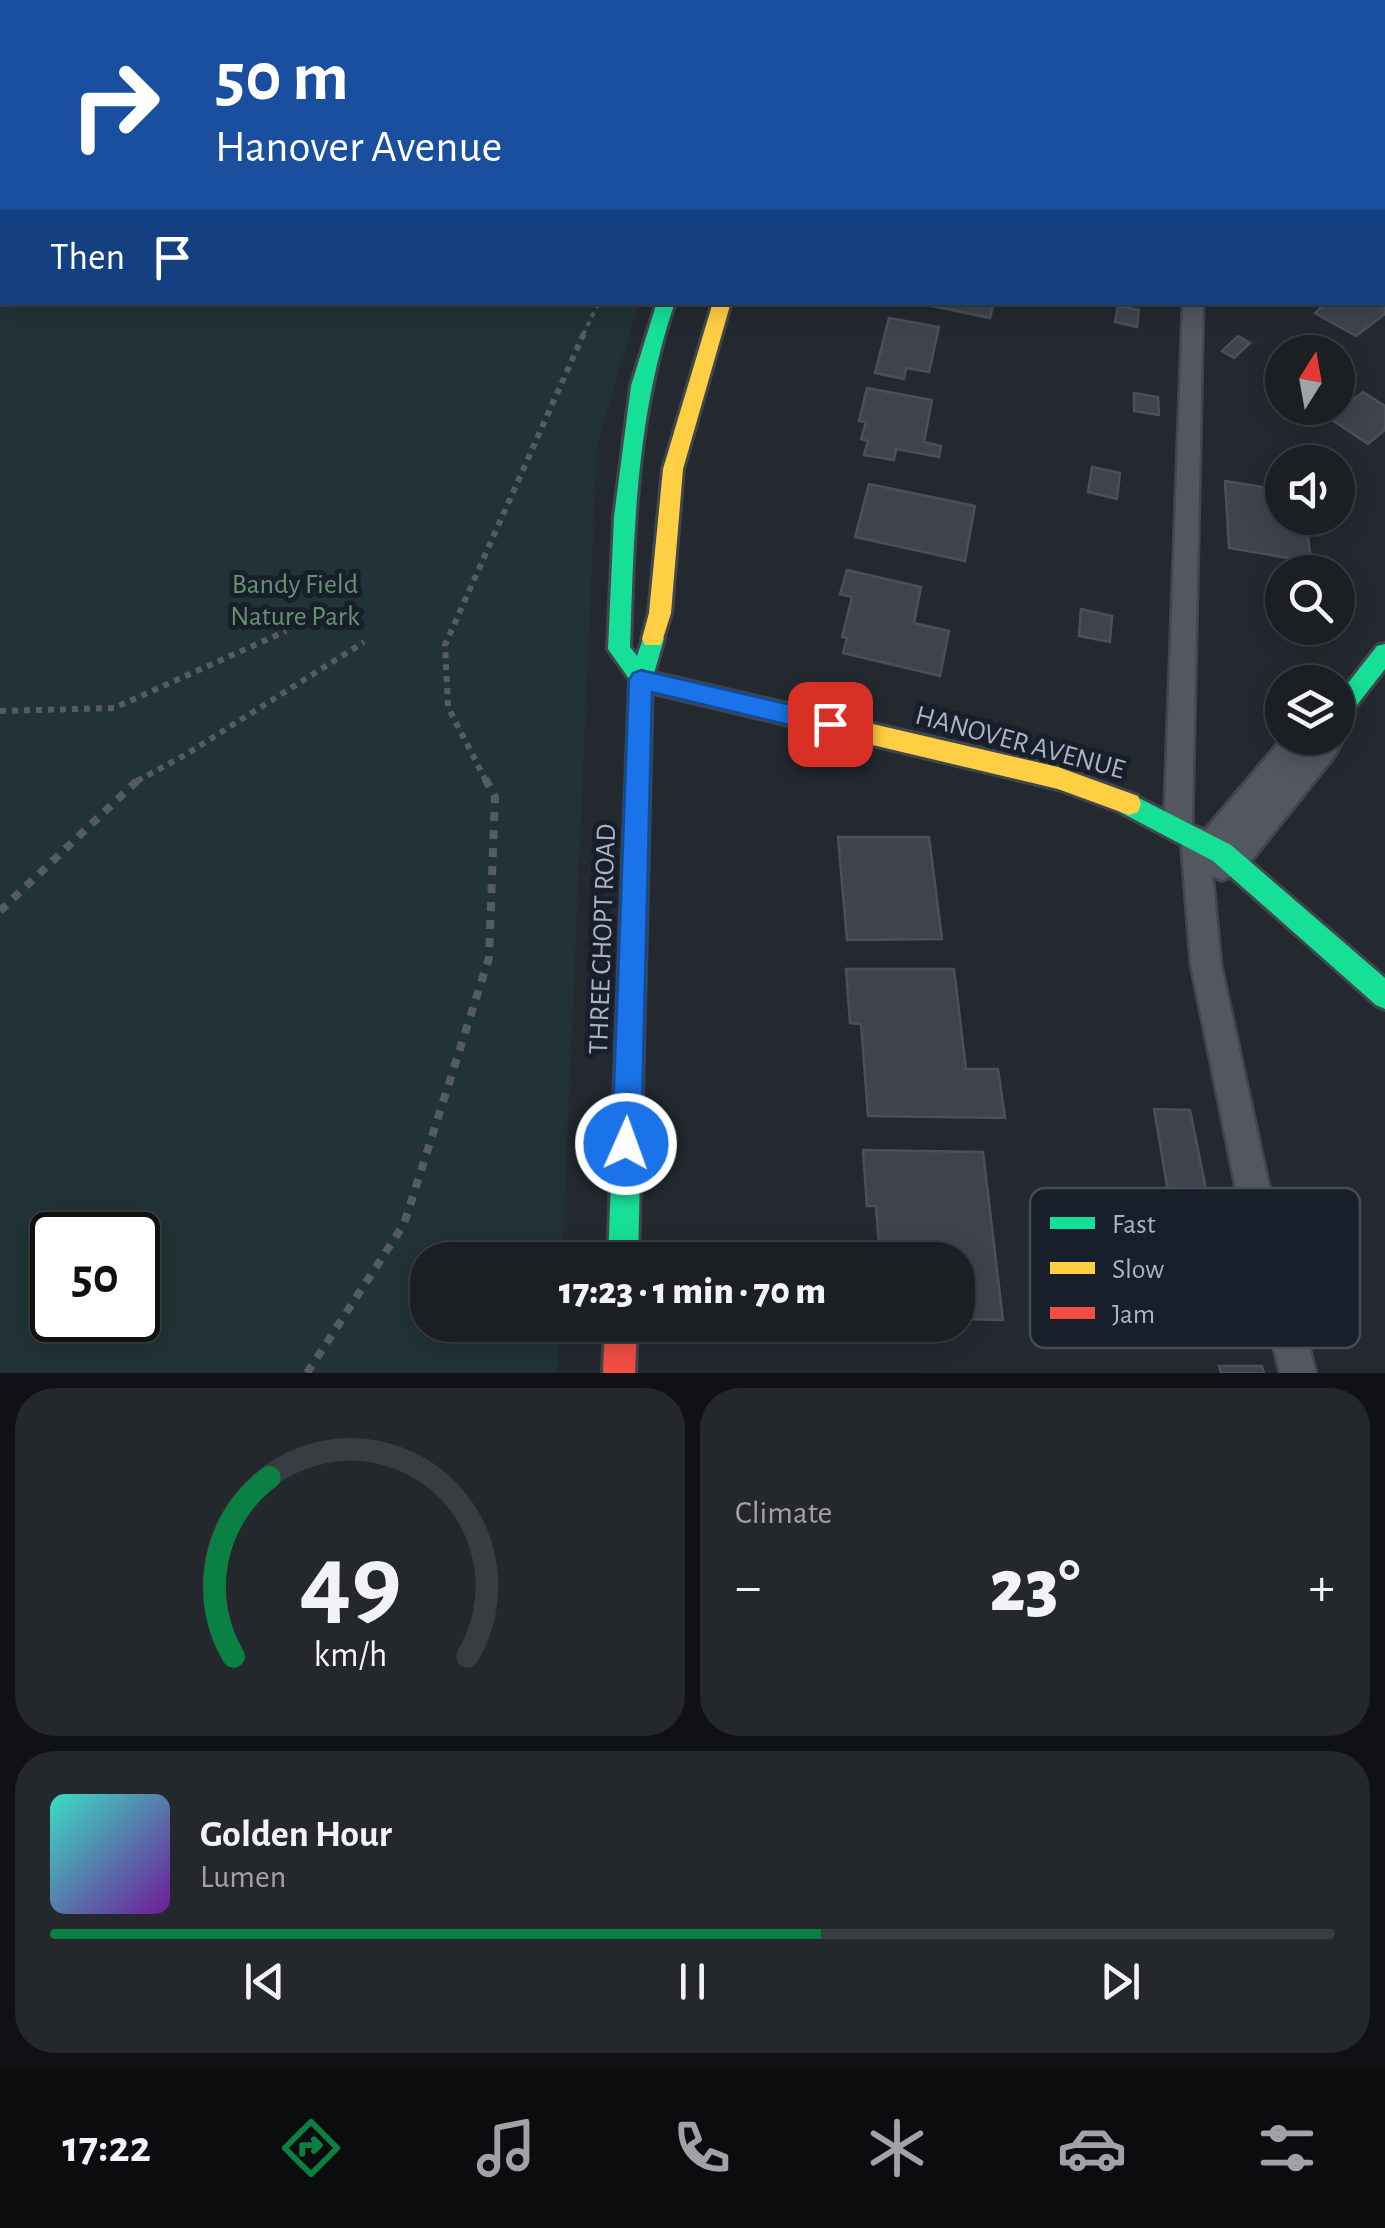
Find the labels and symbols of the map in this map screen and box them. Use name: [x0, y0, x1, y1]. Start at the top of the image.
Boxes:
north arrow: [1265, 335, 1355, 425]
park label: Bandy Field Nature Park: [230, 571, 360, 631]
pin: [788, 682, 873, 767]
street label: HANOVER AVENUE: [912, 702, 1128, 784]
street label: THREE CHOPT ROAD: [585, 823, 621, 1055]
position arrow: [574, 1092, 678, 1196]
legend: [1030, 1188, 1360, 1348]
text: Fast: [1112, 1211, 1156, 1239]
speed limit sign: 50: [30, 1212, 160, 1342]
text: Slow: [1112, 1256, 1164, 1284]
text: Jam: [1112, 1301, 1155, 1329]

